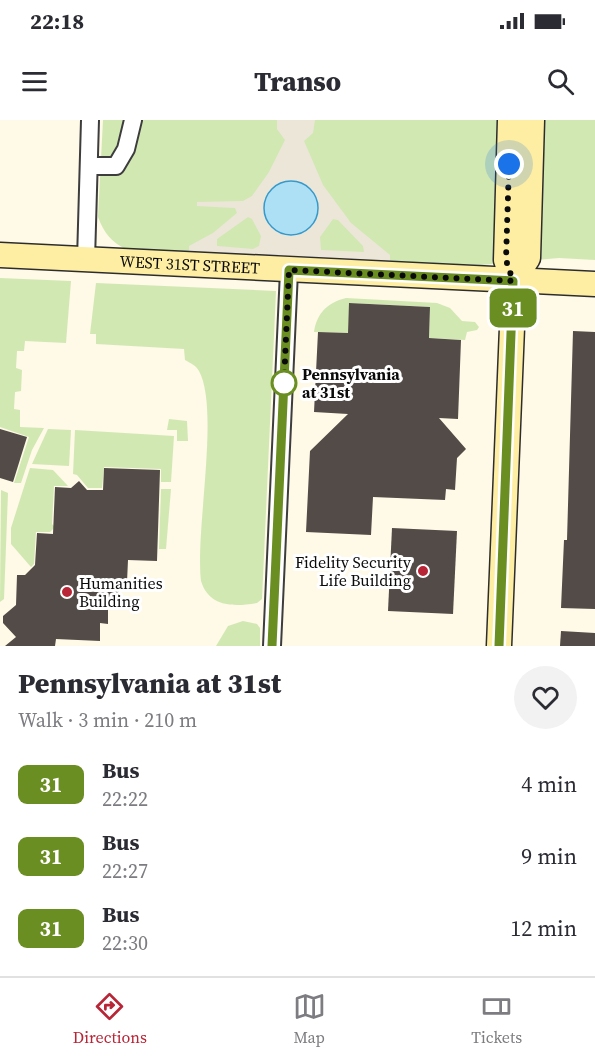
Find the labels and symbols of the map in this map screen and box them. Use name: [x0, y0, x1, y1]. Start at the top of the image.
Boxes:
your location: [494, 149, 524, 179]
street label: WEST 31ST STREET: [119, 250, 261, 279]
line badge: 31: [486, 288, 540, 327]
place label: Pennsylvania at 31st: [302, 363, 400, 403]
marker: Pennsylvania at 31st: [271, 370, 297, 396]
place label: Fidelity Security Life Building: [295, 551, 412, 591]
marker: Fidelity Security Life Building: [416, 564, 430, 578]
place label: Humanities Building: [79, 572, 163, 612]
marker: Humanities Building: [60, 585, 74, 599]

